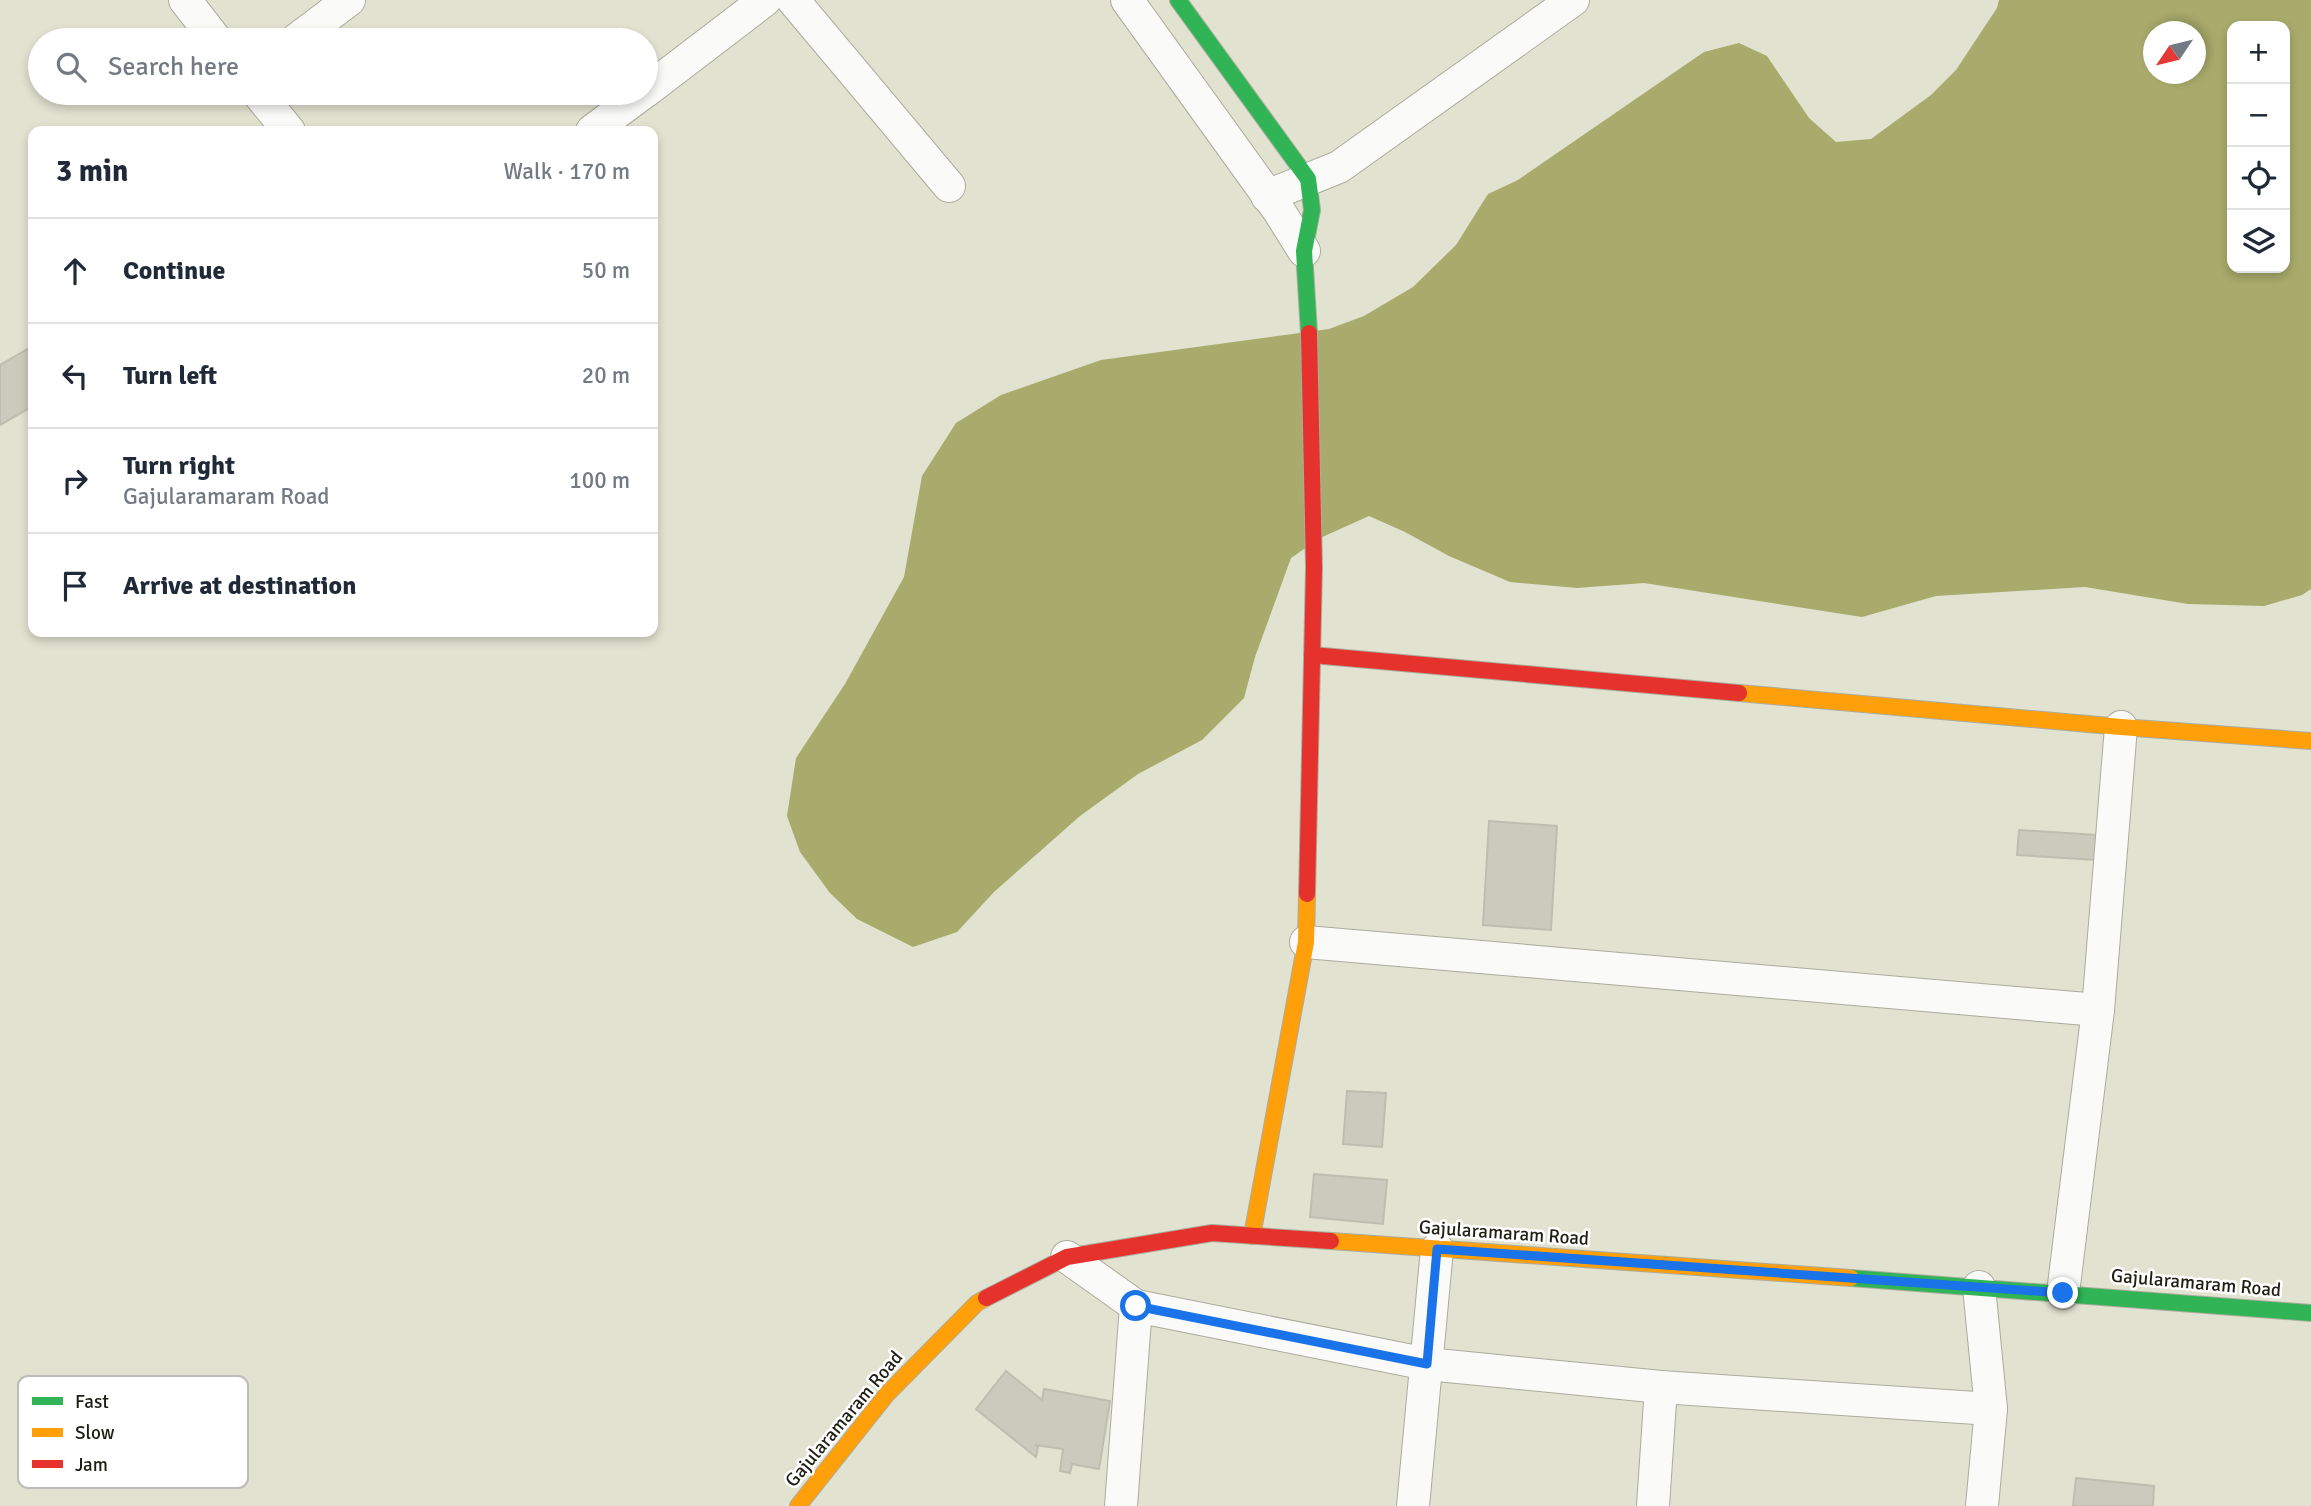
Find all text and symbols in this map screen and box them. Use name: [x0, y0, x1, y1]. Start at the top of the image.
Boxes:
north arrow: [2143, 21, 2206, 84]
map controls: [2227, 21, 2290, 273]
button: +: [2227, 21, 2290, 84]
search box: [28, 28, 658, 105]
icon: search: [52, 48, 90, 86]
text: Search here: [108, 51, 239, 83]
button: −: [2227, 84, 2290, 147]
button: locate: [2227, 147, 2290, 210]
text: 3 min: [56, 153, 128, 190]
text: Walk · 170 m: [504, 157, 630, 186]
button: layers: [2227, 210, 2290, 273]
icon: ahead: [56, 252, 94, 290]
text: Continue: [123, 255, 225, 287]
text: 50 m: [582, 256, 630, 285]
icon: left: [56, 357, 94, 395]
text: Turn left: [123, 360, 217, 392]
text: 20 m: [582, 361, 630, 390]
text: Turn right: [123, 450, 235, 482]
icon: right: [56, 462, 94, 500]
text: 100 m: [569, 466, 630, 495]
text: Gajularamaram Road: [123, 482, 329, 511]
icon: arrive: [56, 567, 94, 605]
text: Arrive at destination: [123, 570, 356, 602]
street label: Gajularamaram Road: [1418, 1215, 1590, 1251]
street label: Gajularamaram Road: [2110, 1264, 2282, 1302]
route end: [2047, 1277, 2078, 1308]
route start: [1120, 1290, 1151, 1321]
street label: Gajularamaram Road: [780, 1346, 908, 1492]
legend: [18, 1376, 248, 1488]
text: Fast: [75, 1390, 109, 1414]
text: Slow: [75, 1421, 115, 1445]
text: Jam: [75, 1453, 108, 1477]

